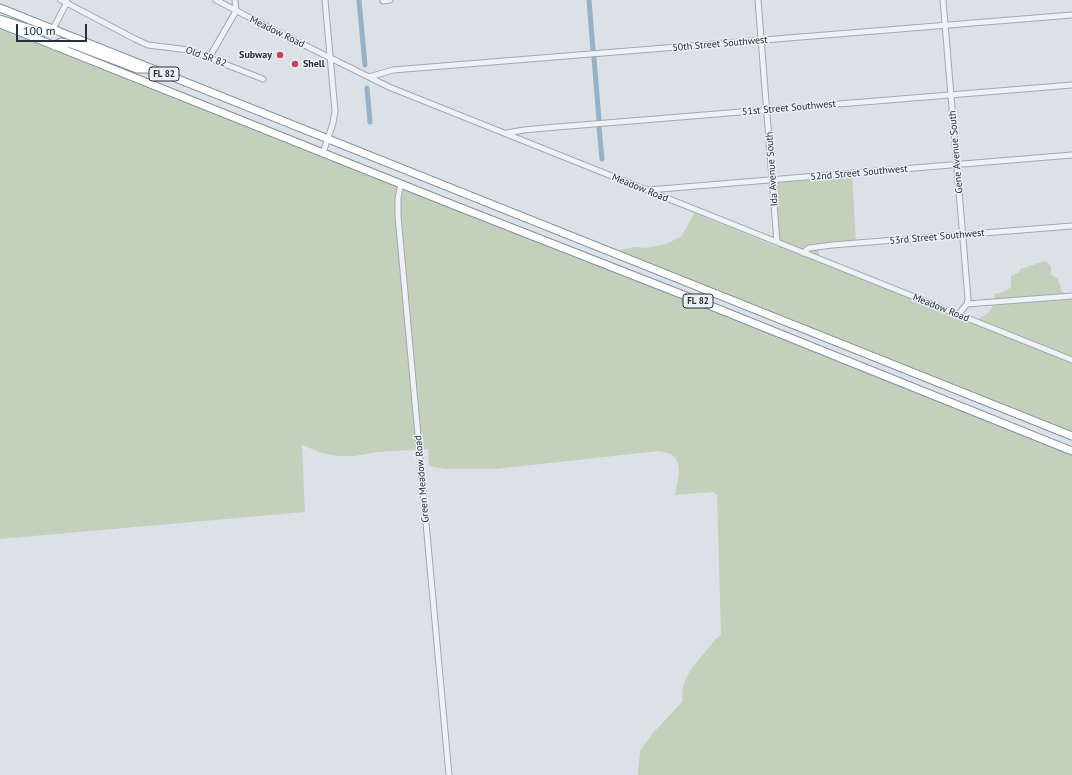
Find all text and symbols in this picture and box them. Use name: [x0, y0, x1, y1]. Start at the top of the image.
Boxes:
street label: Meadow Road: [248, 14, 306, 50]
scale bar: [18, 16, 89, 42]
text: 100 m: [23, 23, 56, 38]
street label: 50th Street Southwest: [672, 34, 768, 54]
street label: Old SR 82: [184, 44, 228, 70]
place label: Subway: [239, 49, 272, 61]
marker: Subway: [275, 50, 285, 60]
place label: Shell: [303, 58, 325, 70]
marker: Shell: [290, 59, 300, 69]
road number: FL 82: [149, 67, 179, 81]
street label: 51st Street Southwest: [742, 98, 836, 118]
street label: Gene Avenue South: [946, 110, 966, 194]
street label: Ida Avenue South: [763, 131, 781, 207]
street label: 52nd Street Southwest: [810, 163, 908, 183]
street label: Meadow Road: [610, 171, 670, 205]
street label: 53rd Street Southwest: [889, 227, 985, 247]
street label: Meadow Road: [911, 291, 971, 325]
road number: FL 82: [683, 294, 713, 308]
street label: Green Meadow Road: [412, 435, 432, 523]

